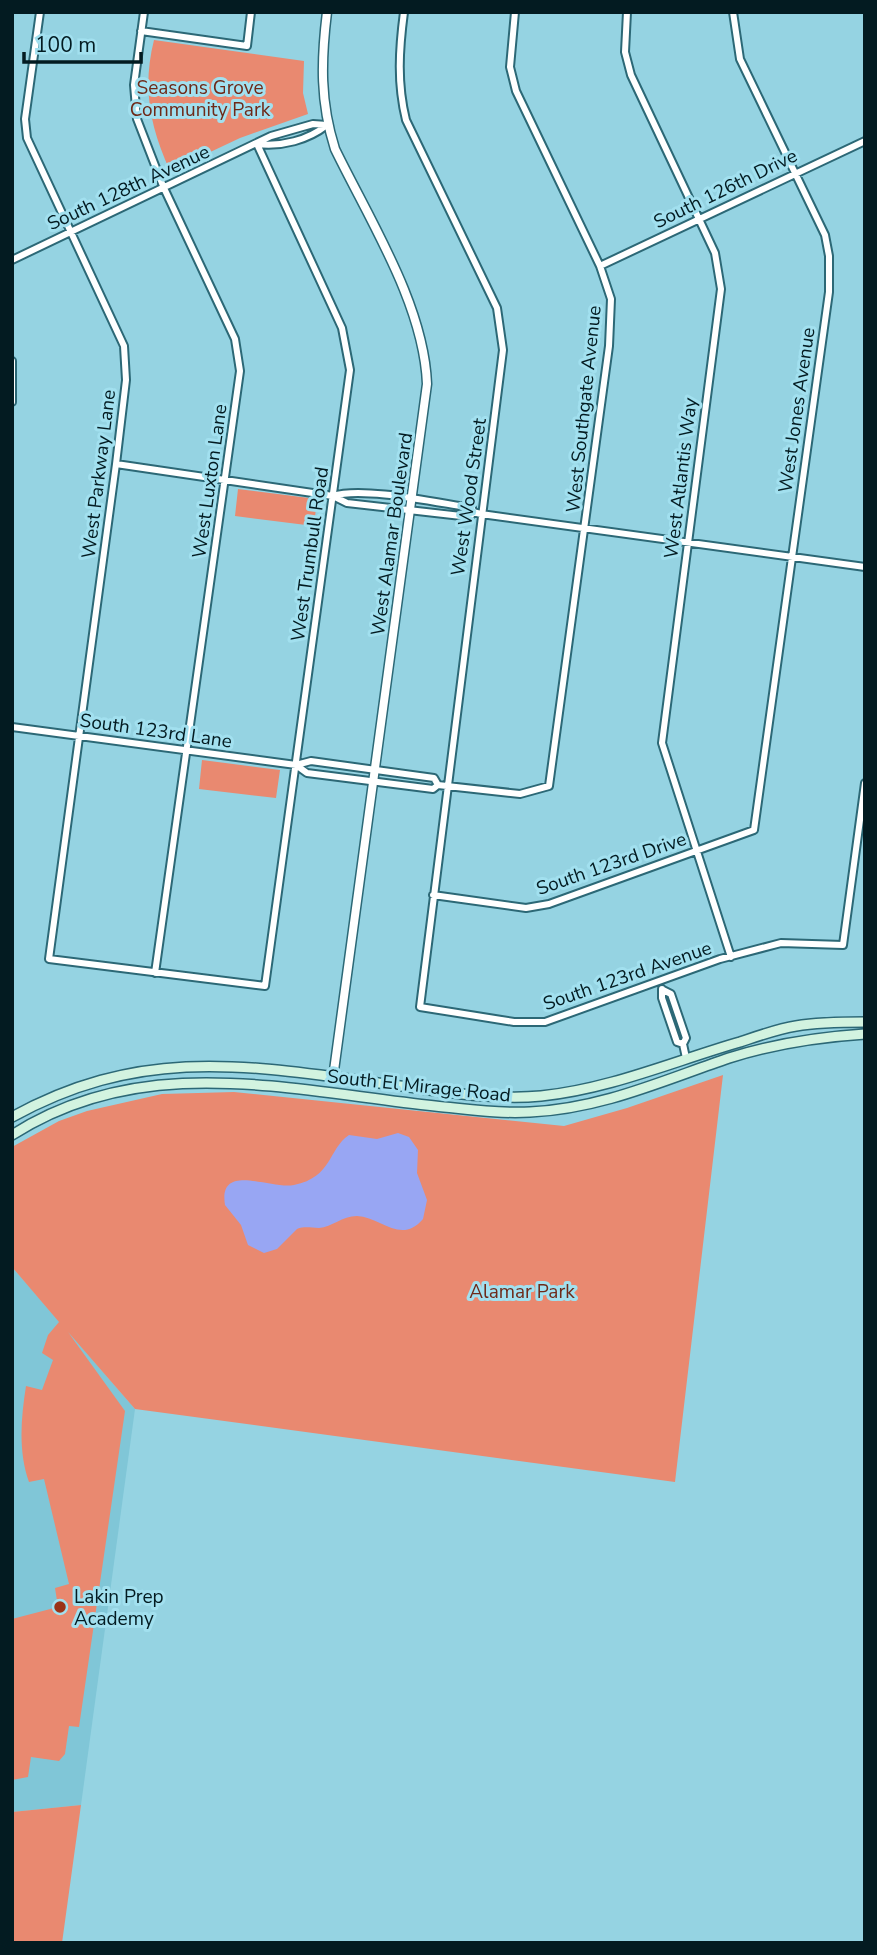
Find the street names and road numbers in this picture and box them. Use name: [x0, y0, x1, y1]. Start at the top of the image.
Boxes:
street label: South 128th Avenue: [43, 139, 214, 237]
street label: South 126th Drive: [649, 143, 802, 235]
street label: West Southgate Avenue: [560, 304, 608, 514]
street label: West Jones Avenue: [773, 326, 821, 495]
street label: West Parkway Lane: [76, 388, 122, 560]
street label: West Atlantis Way: [658, 396, 704, 560]
street label: West Luxton Lane: [186, 402, 234, 560]
street label: West Wood Street: [445, 416, 493, 578]
street label: West Alamar Boulevard: [365, 431, 419, 637]
street label: West Trumbull Road: [285, 465, 335, 643]
street label: South 123rd Lane: [78, 707, 234, 755]
street label: South 123rd Drive: [533, 826, 690, 902]
street label: South 123rd Avenue: [540, 935, 715, 1017]
street label: South El Mirage Road: [326, 1063, 512, 1109]

